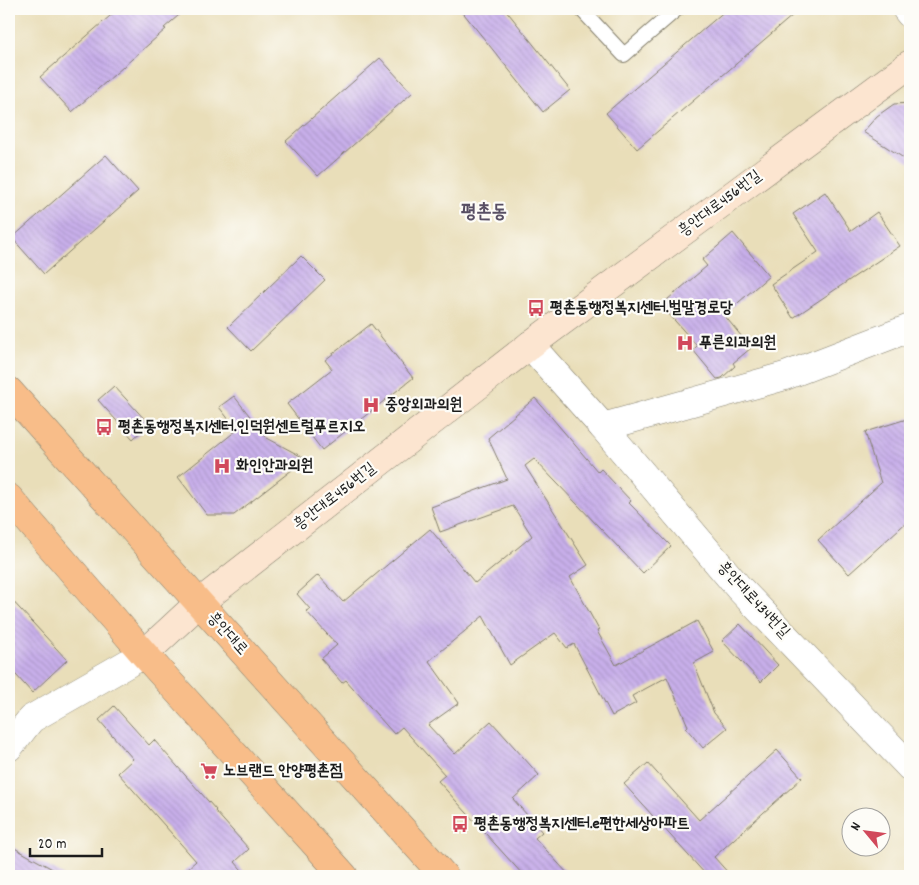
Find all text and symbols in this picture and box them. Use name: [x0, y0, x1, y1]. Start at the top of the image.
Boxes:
street label: 흥안대로456번길: [673, 165, 767, 243]
district label: 평촌동: [461, 200, 507, 227]
place label: 평촌동행정복지센터.벌말경로당: [550, 297, 733, 320]
bus stop icon: 평촌동행정복지센터.벌말경로당: [526, 298, 546, 318]
place label: 푸른외과의원: [699, 332, 776, 355]
hospital icon: 푸른외과의원: [675, 333, 695, 353]
place label: 중앙외과의원: [385, 394, 462, 417]
hospital icon: 중앙외과의원: [361, 395, 381, 415]
place label: 평촌동행정복지센터.인덕원센트럴푸르지오: [118, 416, 365, 439]
bus stop icon: 평촌동행정복지센터.인덕원센트럴푸르지오: [94, 417, 114, 437]
place label: 화인안과의원: [236, 455, 313, 478]
hospital icon: 화인안과의원: [212, 456, 232, 476]
street label: 흥안대로456번길: [289, 457, 381, 537]
street label: 흥안대로434번길: [711, 556, 795, 644]
street label: 흥안대로: [201, 607, 253, 661]
place label: 노브랜드 안양평촌점: [223, 760, 343, 783]
supermarket icon: 노브랜드 안양평촌점: [199, 761, 219, 781]
north arrow: [842, 808, 892, 858]
place label: 평촌동행정복지센터.e편한세상아파트: [474, 813, 690, 836]
bus stop icon: 평촌동행정복지센터.e편한세상아파트: [450, 814, 470, 834]
text: N: [846, 819, 867, 835]
scale bar: [30, 825, 102, 857]
text: 20 m: [38, 834, 66, 856]

